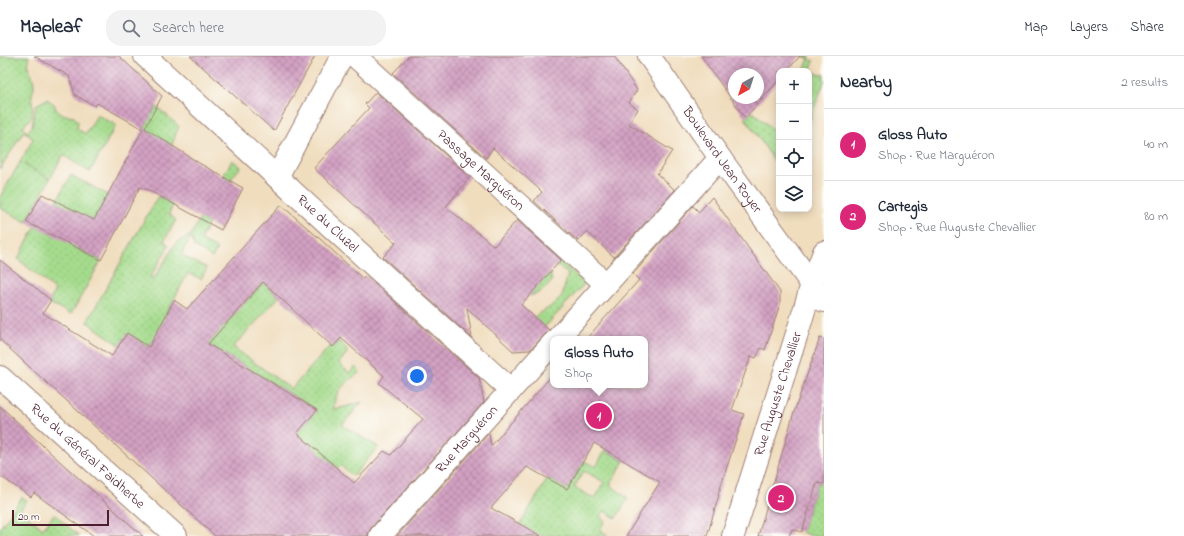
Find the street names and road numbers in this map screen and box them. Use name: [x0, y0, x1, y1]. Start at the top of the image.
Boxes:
street label: Boulevard Jean Royer: [676, 101, 768, 218]
street label: Passage Marguéron: [432, 125, 530, 216]
street label: Rue du Cluzel: [292, 190, 363, 258]
street label: Rue Auguste Chevallier: [748, 328, 808, 459]
street label: Rue du Général Faidherbe: [25, 398, 150, 514]
street label: Rue Marguéron: [431, 400, 503, 478]

